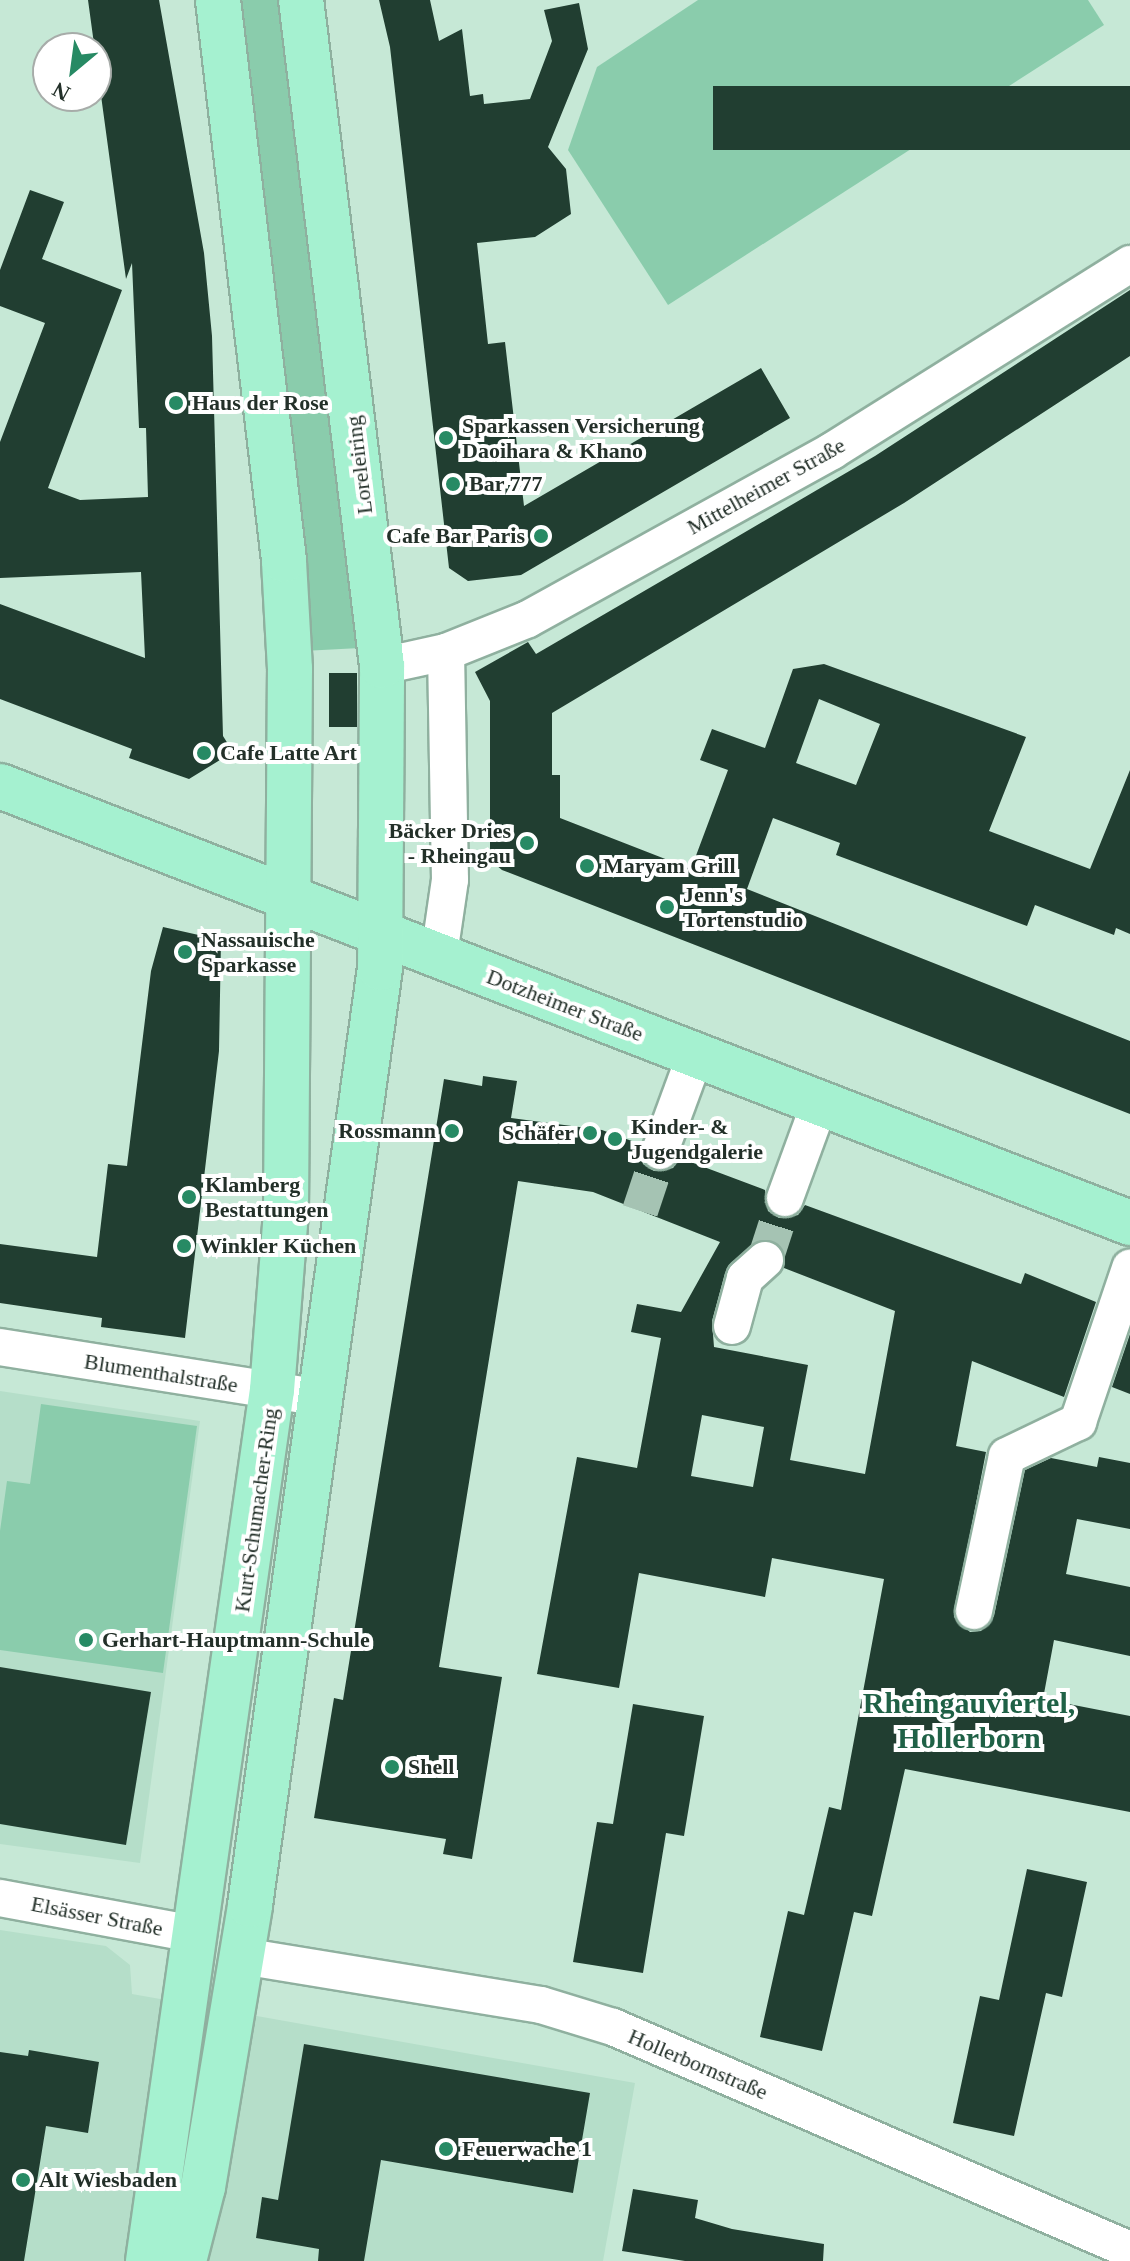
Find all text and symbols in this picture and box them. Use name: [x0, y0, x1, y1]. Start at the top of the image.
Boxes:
north arrow: [32, 32, 112, 112]
text: N: [48, 77, 74, 106]
place label: Haus der Rose: [192, 390, 329, 416]
marker: Haus der Rose: [167, 394, 185, 412]
place label: Sparkassen Versicherung Daoihara & Khano: [462, 412, 700, 464]
street label: Loreleiring: [340, 414, 378, 516]
marker: Sparkassen Versicherung Daoihara & Khano: [437, 429, 455, 447]
street label: Mittelheimer Straße: [682, 432, 850, 540]
place label: Bar 777: [469, 471, 543, 497]
marker: Bar 777: [444, 475, 462, 493]
place label: Cafe Bar Paris: [386, 523, 525, 549]
marker: Cafe Bar Paris: [532, 527, 550, 545]
place label: Cafe Latte Art: [220, 740, 358, 766]
marker: Cafe Latte Art: [195, 744, 213, 762]
place label: Bäcker Dries - Rheingau: [388, 817, 511, 868]
marker: Bäcker Dries - Rheingau: [518, 834, 536, 852]
place label: Maryam Grill: [603, 853, 736, 879]
marker: Maryam Grill: [578, 857, 596, 875]
place label: Jenn's Tortenstudio: [683, 881, 803, 932]
marker: Jenn's Tortenstudio: [658, 898, 676, 916]
place label: Nassauische Sparkasse: [201, 926, 315, 978]
marker: Nassauische Sparkasse: [176, 943, 194, 961]
street label: Dotzheimer Straße: [483, 963, 647, 1047]
place label: Kinder- & Jugendgalerie: [631, 1113, 763, 1164]
place label: Rossmann: [338, 1118, 436, 1144]
place label: Schäfer: [502, 1120, 574, 1146]
marker: Rossmann: [443, 1122, 461, 1140]
marker: Schäfer: [581, 1124, 599, 1142]
marker: Kinder- & Jugendgalerie: [606, 1130, 624, 1148]
place label: Klamberg Bestattungen: [205, 1171, 328, 1222]
marker: Klamberg Bestattungen: [180, 1188, 198, 1206]
place label: Winkler Küchen: [200, 1233, 357, 1259]
marker: Winkler Küchen: [175, 1237, 193, 1255]
street label: Blumenthalstraße: [82, 1348, 240, 1398]
street label: Kurt-Schumacher-Ring: [229, 1406, 283, 1614]
place label: Gerhart-Hauptmann-Schule: [102, 1627, 370, 1653]
marker: Gerhart-Hauptmann-Schule: [77, 1631, 95, 1649]
district label: Rheingauviertel, Hollerborn: [863, 1685, 1075, 1756]
place label: Shell: [408, 1754, 454, 1780]
marker: Shell: [383, 1758, 401, 1776]
street label: Elsässer Straße: [29, 1890, 165, 1942]
street label: Hollerbornstraße: [624, 2023, 772, 2105]
place label: Feuerwache 1: [462, 2136, 592, 2162]
marker: Feuerwache 1: [437, 2140, 455, 2158]
place label: Alt Wiesbaden: [39, 2167, 177, 2193]
marker: Alt Wiesbaden: [14, 2171, 32, 2189]

